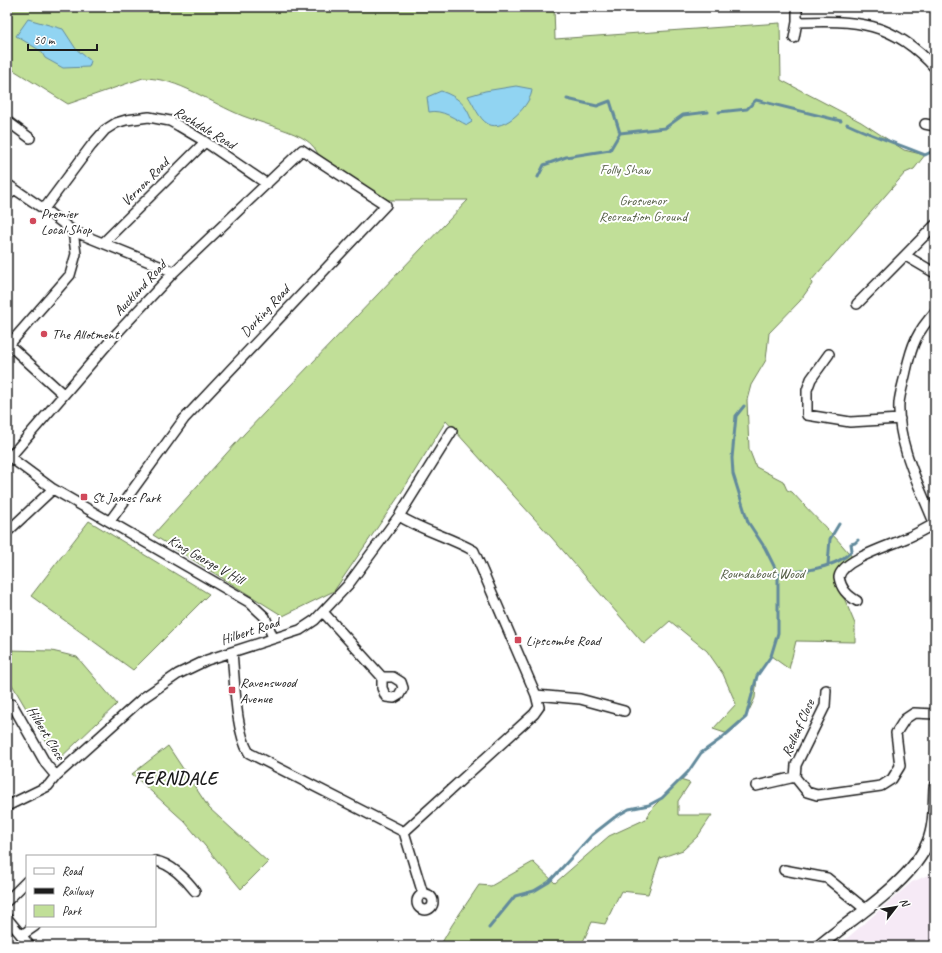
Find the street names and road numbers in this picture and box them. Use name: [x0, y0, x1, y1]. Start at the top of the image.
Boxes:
street label: Rochdale Road: [171, 103, 241, 154]
street label: Vernon Road: [117, 153, 174, 210]
street label: Auckland Road: [110, 255, 172, 319]
street label: Dorking Road: [237, 280, 295, 340]
street label: King George V Hill: [165, 532, 249, 590]
street label: Hilbert Road: [219, 613, 284, 648]
street label: Redleaf Close: [778, 695, 819, 759]
street label: Hilbert Close: [23, 703, 69, 764]

